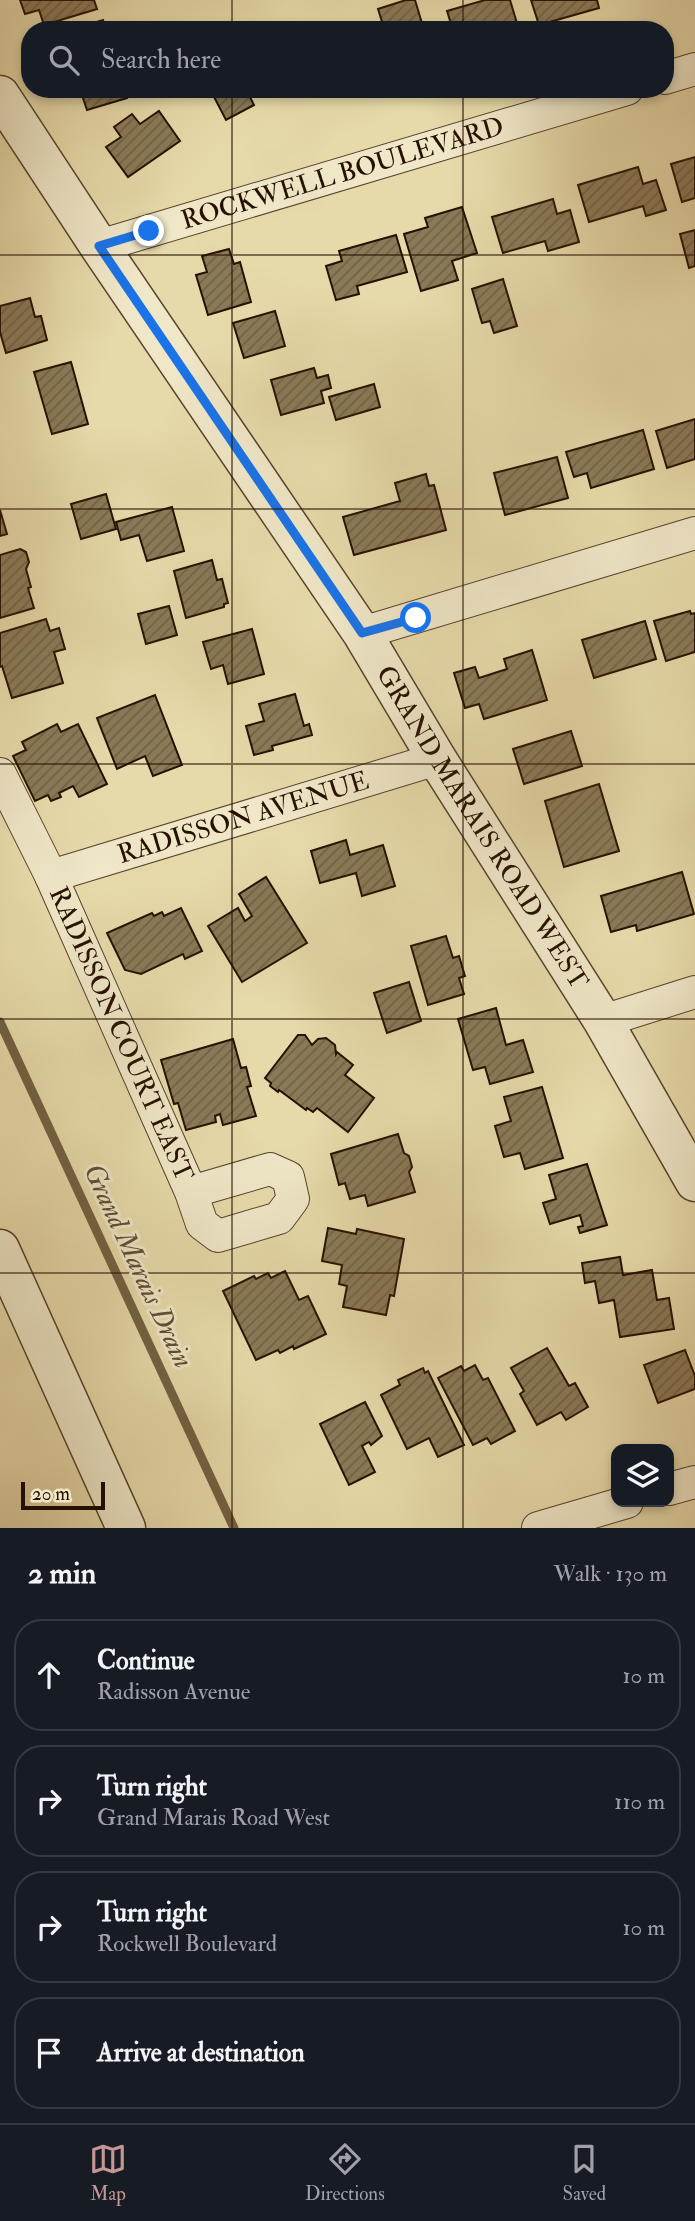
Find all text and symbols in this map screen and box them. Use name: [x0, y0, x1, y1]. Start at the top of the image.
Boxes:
search box: [21, 21, 674, 98]
icon: search: [45, 41, 83, 79]
text: Search here: [101, 44, 221, 76]
street label: ROCKWELL BOULEVARD: [177, 111, 508, 237]
route end: [133, 215, 164, 246]
route start: [400, 602, 431, 633]
street label: GRAND MARAIS ROAD WEST: [369, 660, 595, 995]
street label: RADISSON AVENUE: [114, 765, 373, 871]
street label: RADISSON COURT EAST: [42, 882, 200, 1186]
water label: Grand Marais Drain: [75, 1158, 201, 1374]
map controls: [611, 1444, 674, 1507]
button: layers: [611, 1444, 674, 1507]
scale bar: [21, 1479, 105, 1511]
text: 20 m: [32, 1482, 70, 1506]
text: 2 min: [28, 1555, 96, 1592]
text: Walk · 130 m: [554, 1559, 667, 1588]
text: Continue: [97, 1645, 195, 1677]
icon: ahead: [30, 1656, 68, 1694]
text: 10 m: [622, 1661, 665, 1690]
text: Radisson Avenue: [97, 1677, 251, 1706]
text: Turn right: [97, 1771, 207, 1803]
icon: right: [30, 1782, 68, 1820]
text: 110 m: [614, 1787, 665, 1816]
text: Grand Marais Road West: [97, 1803, 330, 1832]
text: Turn right: [97, 1897, 207, 1929]
icon: right: [30, 1908, 68, 1946]
text: 10 m: [622, 1913, 665, 1942]
text: Rockwell Boulevard: [97, 1929, 277, 1958]
icon: arrive: [30, 2034, 68, 2072]
text: Arrive at destination: [97, 2037, 305, 2069]
tab: Map: [89, 2140, 127, 2206]
tab: Directions: [305, 2140, 385, 2206]
tab: Saved: [563, 2140, 606, 2206]

